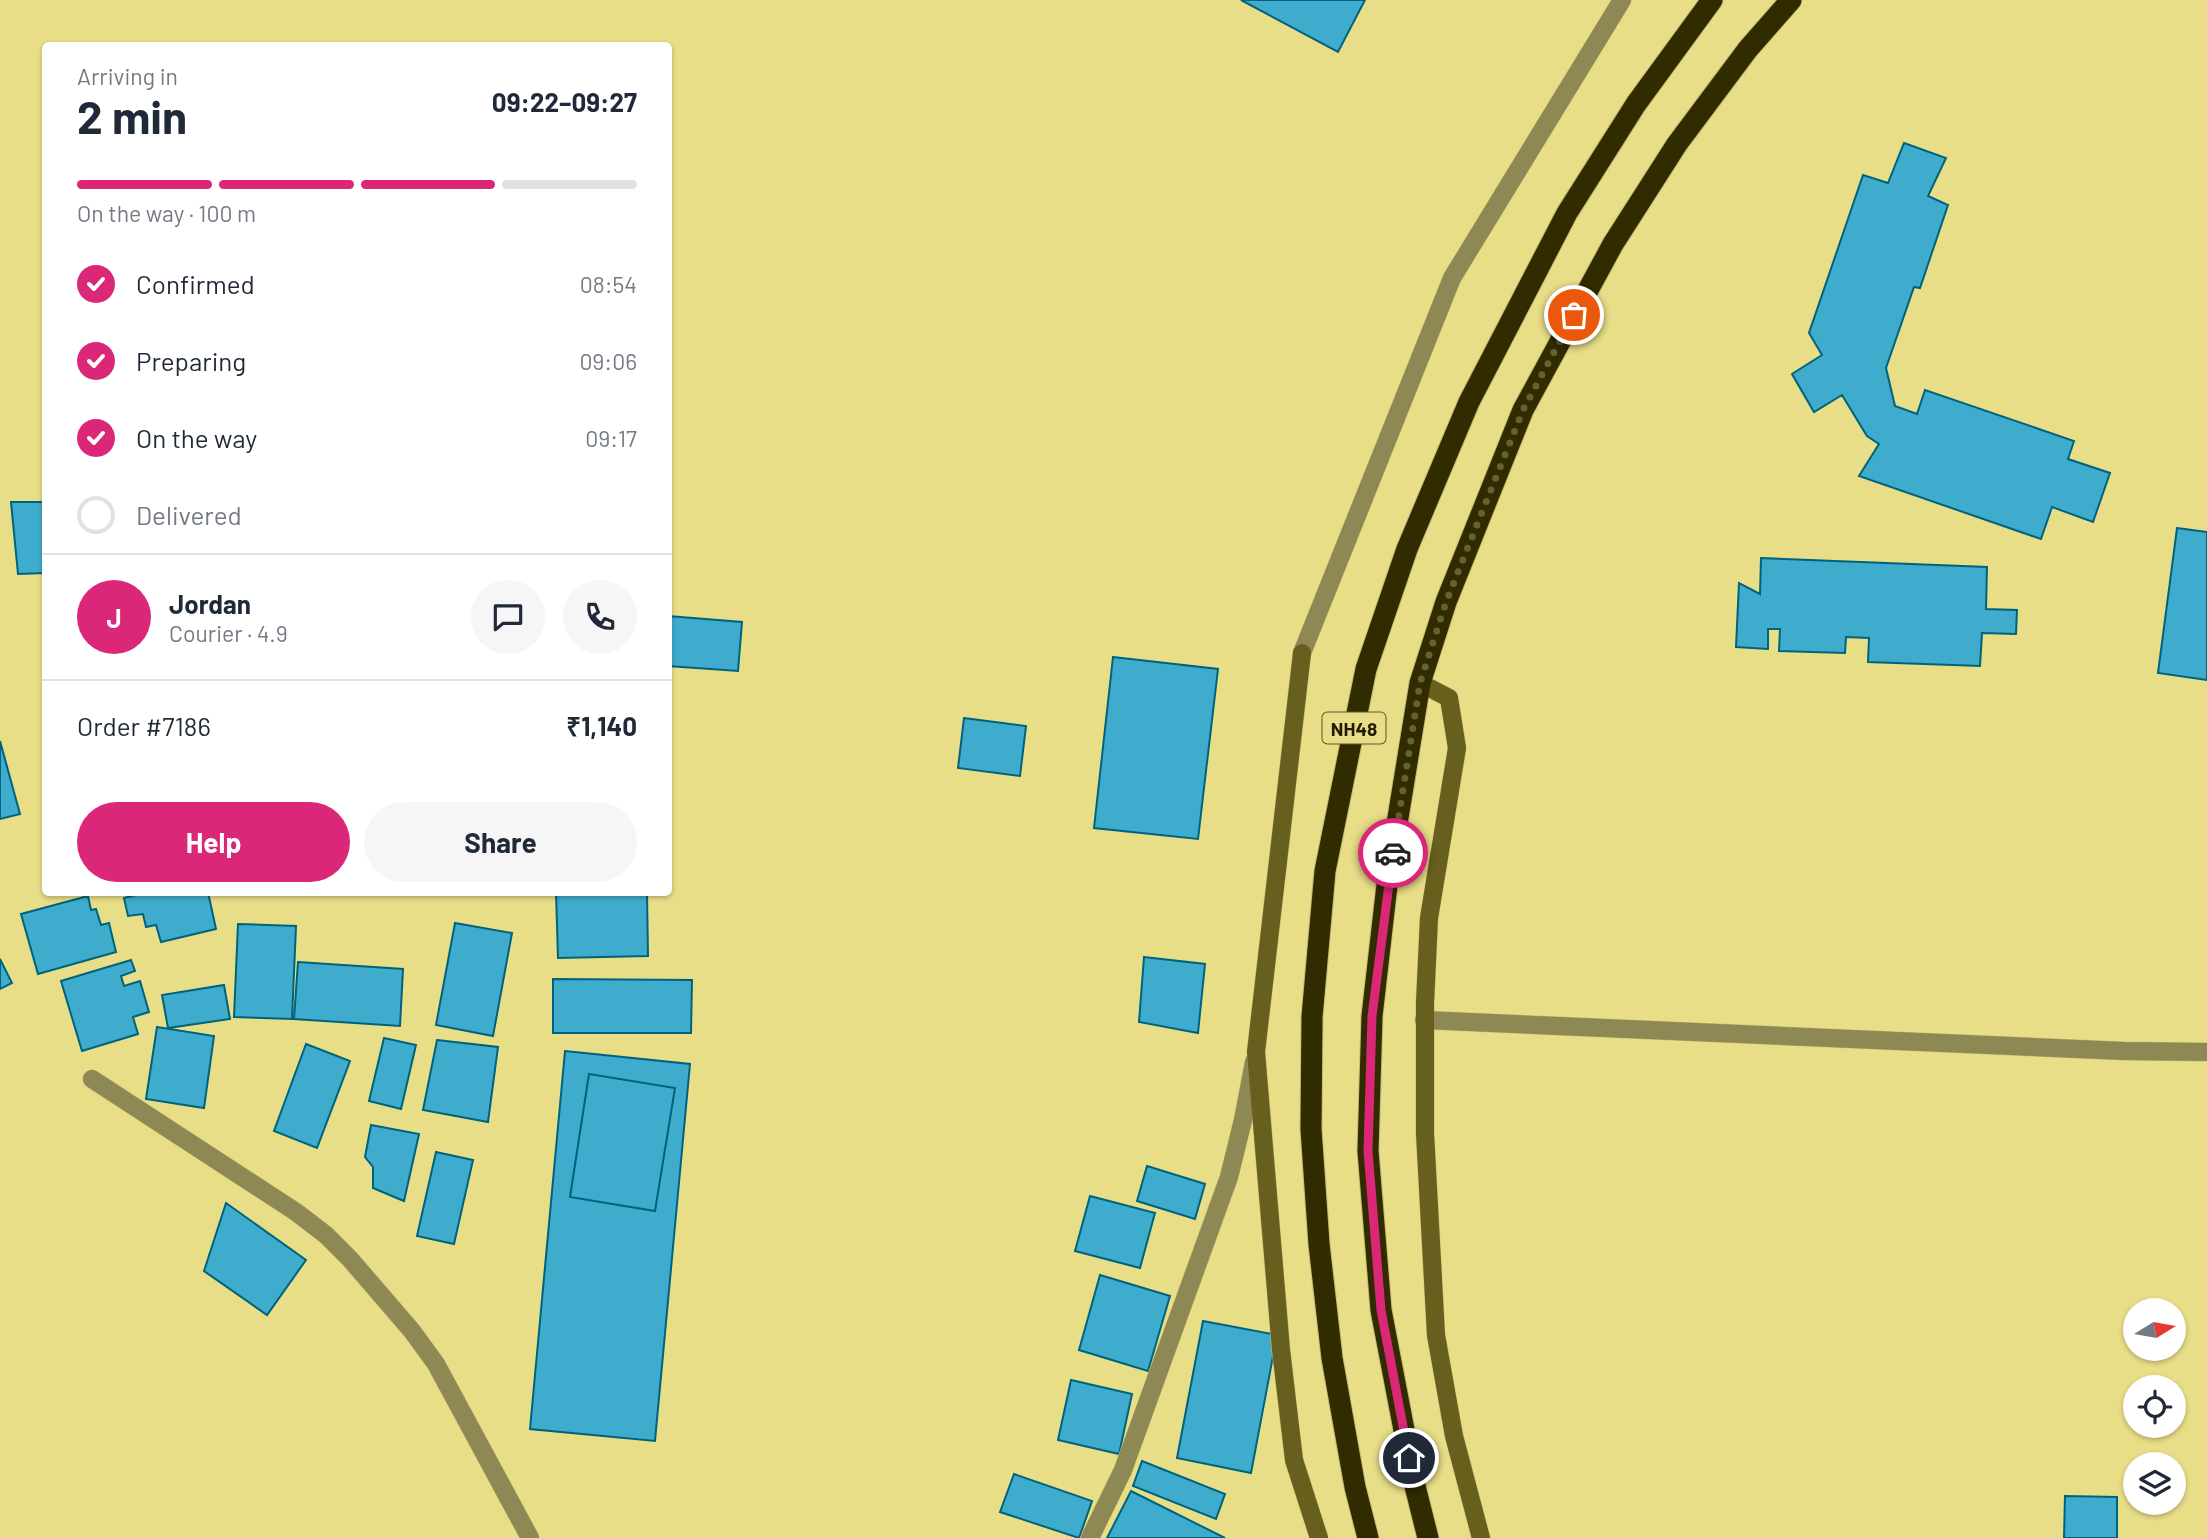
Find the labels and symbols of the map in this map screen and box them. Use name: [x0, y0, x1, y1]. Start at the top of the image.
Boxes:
pin: [1544, 285, 1604, 345]
road number: NH48: [1322, 712, 1386, 744]
courier: [1358, 818, 1428, 888]
north arrow: [2123, 1298, 2186, 1362]
pin: [1379, 1428, 1439, 1488]

